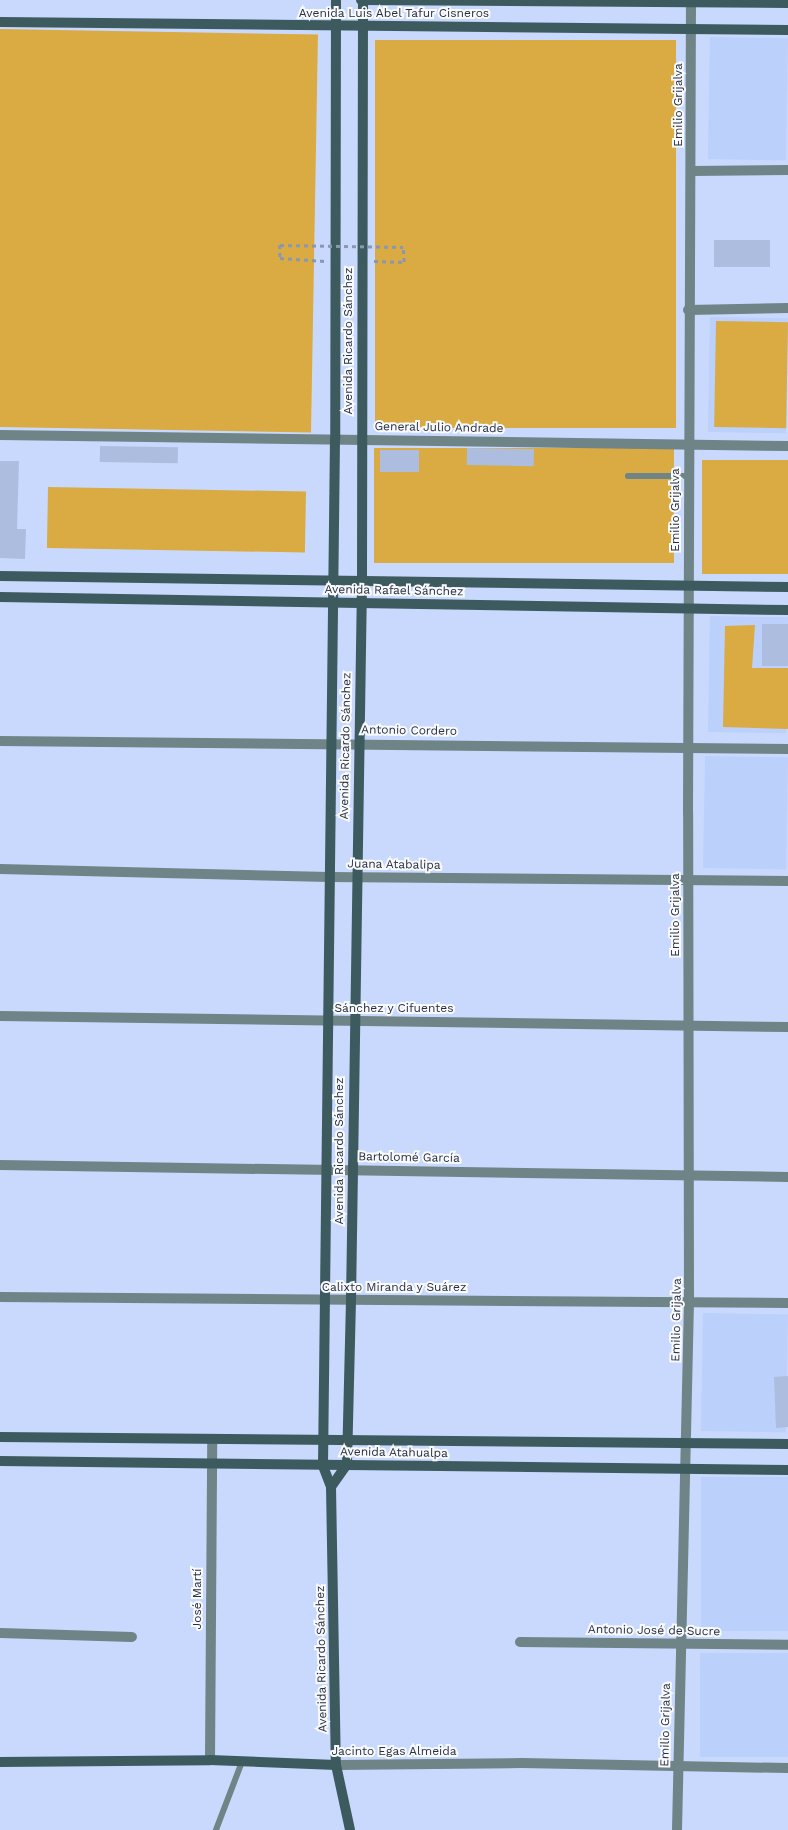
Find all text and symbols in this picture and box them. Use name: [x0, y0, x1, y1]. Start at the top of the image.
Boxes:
street label: Avenida Luis Abel Tafur Cisneros: [298, 7, 490, 21]
street label: Emilio Grijalva: [672, 63, 686, 147]
street label: Avenida Ricardo Sánchez: [342, 267, 356, 415]
street label: General Julio Andrade: [374, 420, 504, 436]
street label: Emilio Grijalva: [669, 468, 683, 552]
street label: Avenida Rafael Sánchez: [324, 583, 464, 599]
street label: Avenida Ricardo Sánchez: [338, 672, 354, 820]
street label: Antonio Cordero: [361, 723, 457, 739]
street label: Juana Atabalipa: [347, 857, 441, 873]
street label: Emilio Grijalva: [669, 873, 683, 957]
street label: Sánchez y Cifuentes: [334, 1002, 454, 1016]
street label: Avenida Ricardo Sánchez: [333, 1077, 347, 1225]
street label: Bartolomé García: [358, 1150, 460, 1166]
street label: Emilio Grijalva: [669, 1278, 685, 1362]
street label: Calixto Miranda y Suárez: [321, 1281, 467, 1295]
street label: Avenida Atahualpa: [340, 1445, 448, 1461]
street label: José Martí: [191, 1569, 205, 1629]
street label: Avenida Ricardo Sánchez: [314, 1585, 330, 1733]
street label: Antonio José de Sucre: [588, 1623, 720, 1639]
street label: Emilio Grijalva: [658, 1683, 674, 1767]
street label: Jacinto Egas Almeida: [331, 1745, 457, 1759]

